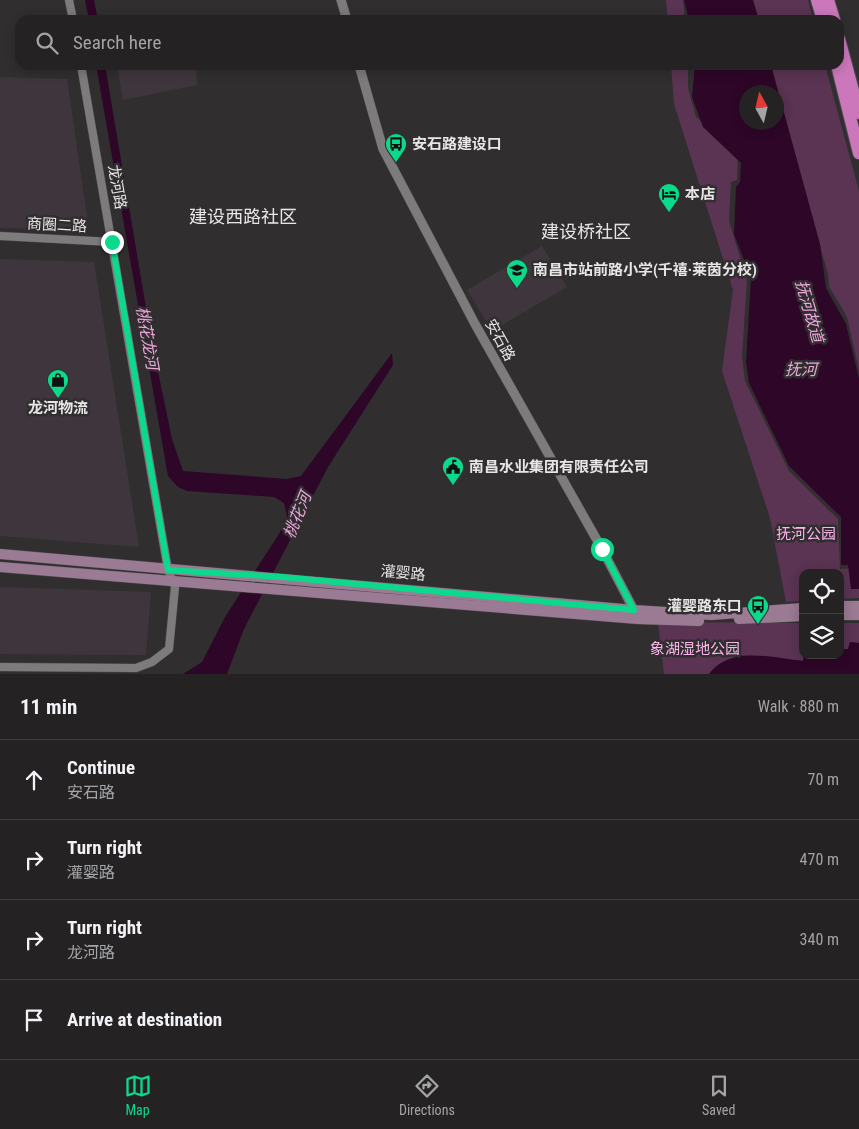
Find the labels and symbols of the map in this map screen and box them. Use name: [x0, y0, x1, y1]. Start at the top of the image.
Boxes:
north arrow: [739, 85, 784, 130]
bus stop icon: 安石路建设口: [384, 132, 408, 163]
place label: 安石路建设口: [412, 135, 502, 153]
street label: 龙河路: [104, 163, 130, 211]
hotel icon: 本店: [657, 182, 681, 213]
place label: 本店: [685, 185, 715, 203]
district label: 建设西路社区: [189, 206, 297, 227]
street label: 商圈二路: [27, 214, 87, 236]
district label: 建设桥社区: [541, 221, 631, 242]
route end: [101, 231, 124, 254]
school or university icon: 南昌市站前路小学(千禧·莱茵分校): [505, 258, 529, 289]
place label: 南昌市站前路小学(千禧·莱茵分校): [533, 261, 757, 279]
water label: 抚河故道: [792, 278, 828, 346]
water label: 桃花龙河: [133, 305, 163, 374]
street label: 安石路: [481, 316, 519, 364]
water label: 抚河: [785, 360, 820, 379]
shop icon: 龙河物流: [46, 368, 70, 399]
place label: 龙河物流: [28, 399, 88, 417]
public building icon: 南昌水业集团有限责任公司: [441, 455, 465, 486]
place label: 南昌水业集团有限责任公司: [469, 458, 649, 476]
water label: 桃花河: [280, 487, 316, 541]
park label: 抚河公园: [776, 525, 836, 543]
route start: [591, 538, 614, 561]
street label: 灌婴路: [380, 562, 426, 584]
bus stop icon: 灌婴路东口: [746, 594, 770, 625]
place label: 灌婴路东口: [667, 597, 742, 615]
park label: 象湖湿地公园: [650, 640, 740, 658]

